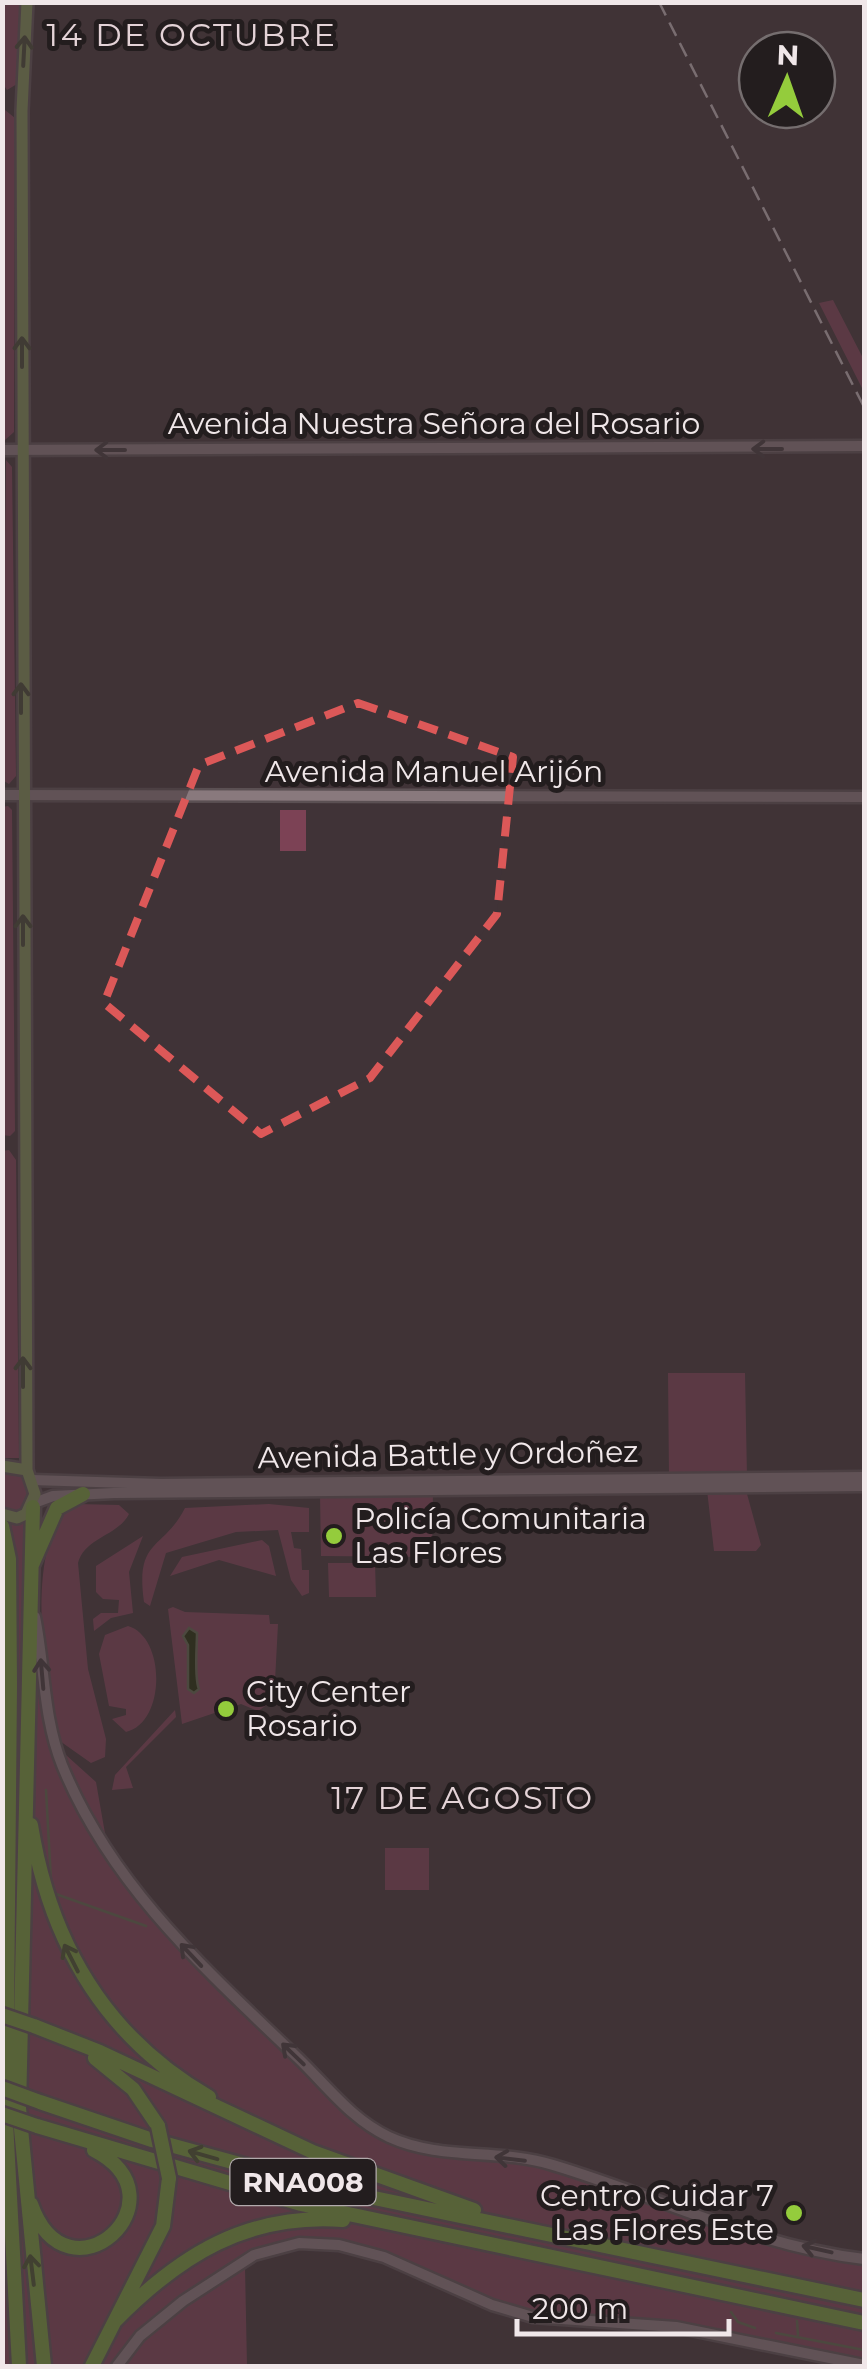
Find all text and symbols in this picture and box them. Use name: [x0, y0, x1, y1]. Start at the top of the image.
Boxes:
district label: 14 DE OCTUBRE: [47, 15, 337, 54]
north arrow: [737, 30, 837, 130]
one-way arrow: [15, 36, 34, 68]
text: N: [776, 38, 800, 72]
one-way arrow: [12, 337, 32, 370]
street label: Avenida Nuestra Señora del Rosario: [168, 405, 700, 442]
one-way arrow: [94, 440, 126, 460]
one-way arrow: [752, 440, 784, 458]
one-way arrow: [12, 682, 30, 714]
street label: Avenida Manuel Arijón: [265, 753, 603, 790]
one-way arrow: [14, 915, 32, 948]
one-way arrow: [14, 1357, 32, 1390]
street label: Avenida Battle y Ordoñez: [257, 1433, 639, 1476]
place label: Policía Comunitaria Las Flores: [354, 1500, 647, 1571]
marker: Policía Comunitaria Las Flores: [323, 1525, 345, 1547]
one-way arrow: [32, 1659, 51, 1691]
place label: City Center Rosario: [246, 1673, 411, 1744]
marker: City Center Rosario: [215, 1698, 237, 1720]
district label: 17 DE AGOSTO: [331, 1778, 595, 1817]
one-way arrow: [61, 1943, 80, 1973]
one-way arrow: [179, 1944, 203, 1968]
one-way arrow: [281, 2043, 306, 2066]
one-way arrow: [188, 2145, 219, 2163]
one-way arrow: [494, 2149, 527, 2168]
road number: RNA008: [230, 2159, 376, 2205]
place label: Centro Cuidar 7 Las Flores Este: [540, 2177, 774, 2248]
marker: Centro Cuidar 7 Las Flores Este: [783, 2202, 805, 2224]
one-way arrow: [802, 2239, 834, 2258]
one-way arrow: [22, 2254, 41, 2286]
scale bar: [517, 2274, 730, 2336]
text: 200 m: [532, 2290, 628, 2327]

